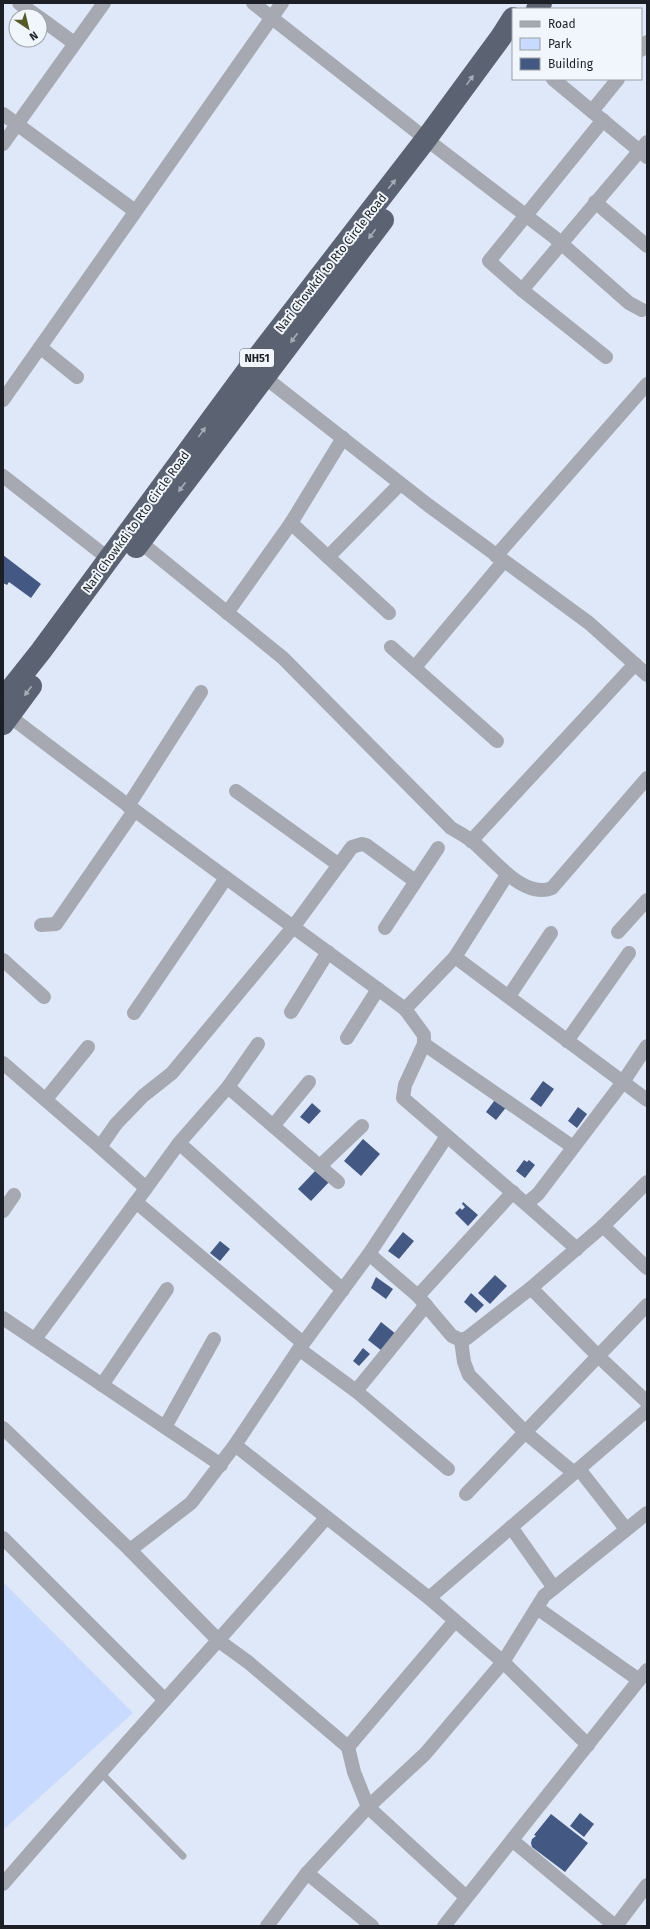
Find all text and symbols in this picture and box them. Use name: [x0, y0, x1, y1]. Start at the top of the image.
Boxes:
north arrow: [8, 8, 48, 48]
legend: [512, 8, 642, 80]
text: Road: [548, 17, 576, 31]
text: N: [27, 28, 40, 43]
text: Park: [548, 37, 572, 51]
text: Building: [548, 57, 594, 71]
one-way arrow: [466, 75, 474, 85]
one-way arrow: [387, 178, 396, 189]
street label: Nari Chowkdi to Rto Circle Road: [273, 191, 389, 335]
one-way arrow: [368, 229, 376, 240]
one-way arrow: [290, 333, 298, 343]
road number: NH51: [240, 349, 274, 367]
one-way arrow: [198, 427, 206, 437]
street label: Nari Chowkdi to Rto Circle Road: [80, 448, 192, 596]
one-way arrow: [178, 481, 186, 492]
one-way arrow: [24, 686, 32, 696]

